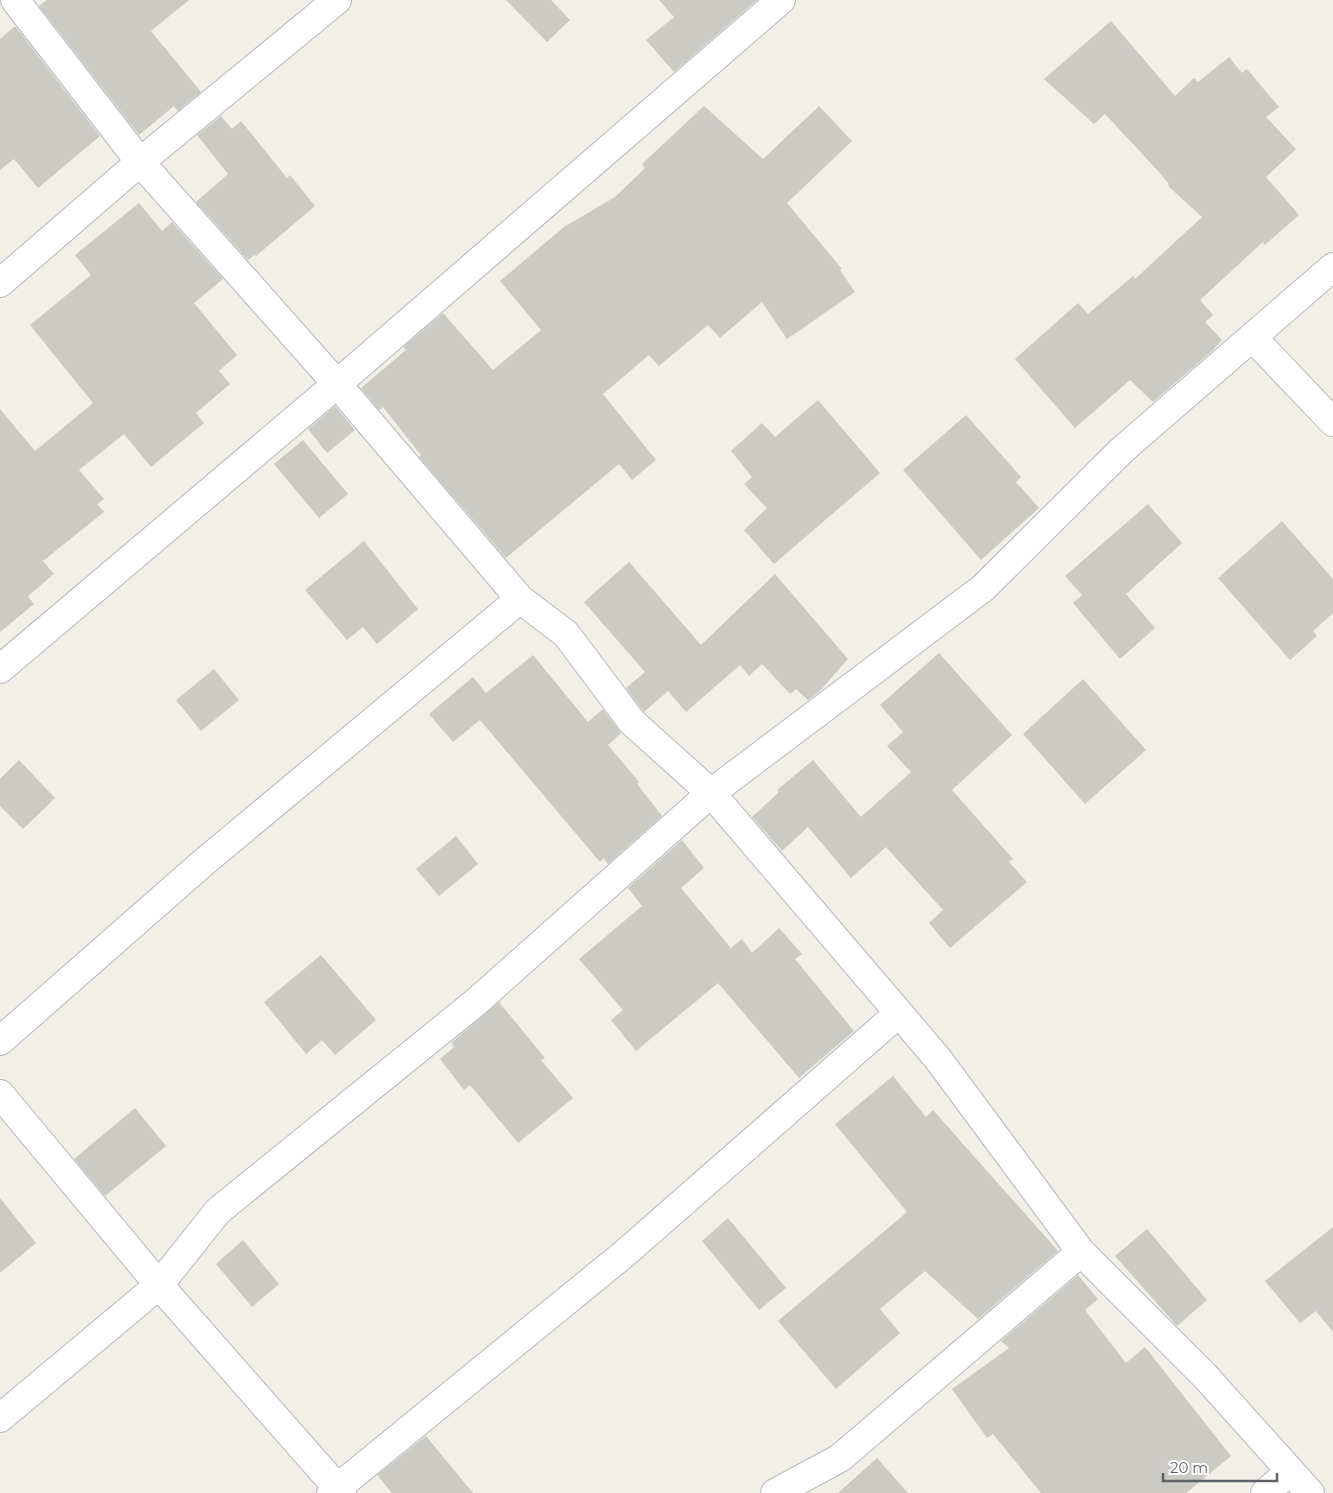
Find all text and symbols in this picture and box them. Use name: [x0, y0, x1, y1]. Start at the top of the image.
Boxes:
scale bar: [1163, 1450, 1277, 1482]
text: 20 m: [1170, 1458, 1208, 1477]

